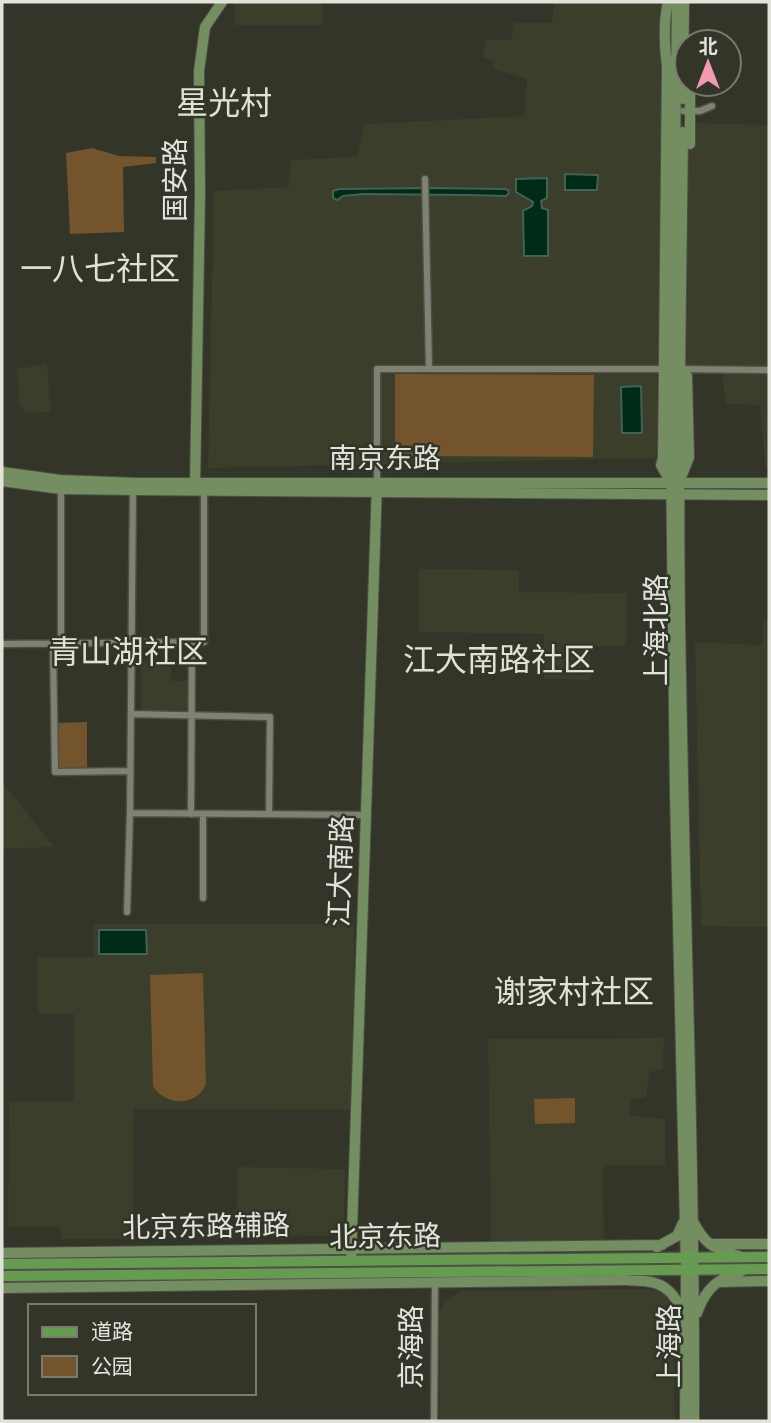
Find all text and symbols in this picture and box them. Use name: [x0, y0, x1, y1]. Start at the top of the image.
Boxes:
north arrow: [673, 28, 743, 98]
text: 北: [698, 37, 718, 57]
district label: 星光村: [176, 87, 272, 120]
street label: 国安路: [161, 138, 191, 222]
district label: 一八七社区: [20, 252, 180, 286]
street label: 南京东路: [329, 444, 441, 474]
street label: 上海北路: [642, 574, 672, 686]
district label: 青山湖社区: [48, 635, 208, 669]
district label: 江大南路社区: [403, 643, 595, 677]
street label: 江大南路: [324, 814, 358, 927]
district label: 谢家村社区: [494, 975, 654, 1009]
street label: 北京东路辅路: [122, 1211, 290, 1243]
street label: 北京东路: [329, 1221, 441, 1253]
legend: [28, 1304, 256, 1395]
street label: 上海路: [655, 1304, 685, 1388]
street label: 京海路: [397, 1305, 427, 1389]
text: 道路: [91, 1321, 133, 1343]
text: 公园: [91, 1356, 133, 1378]

